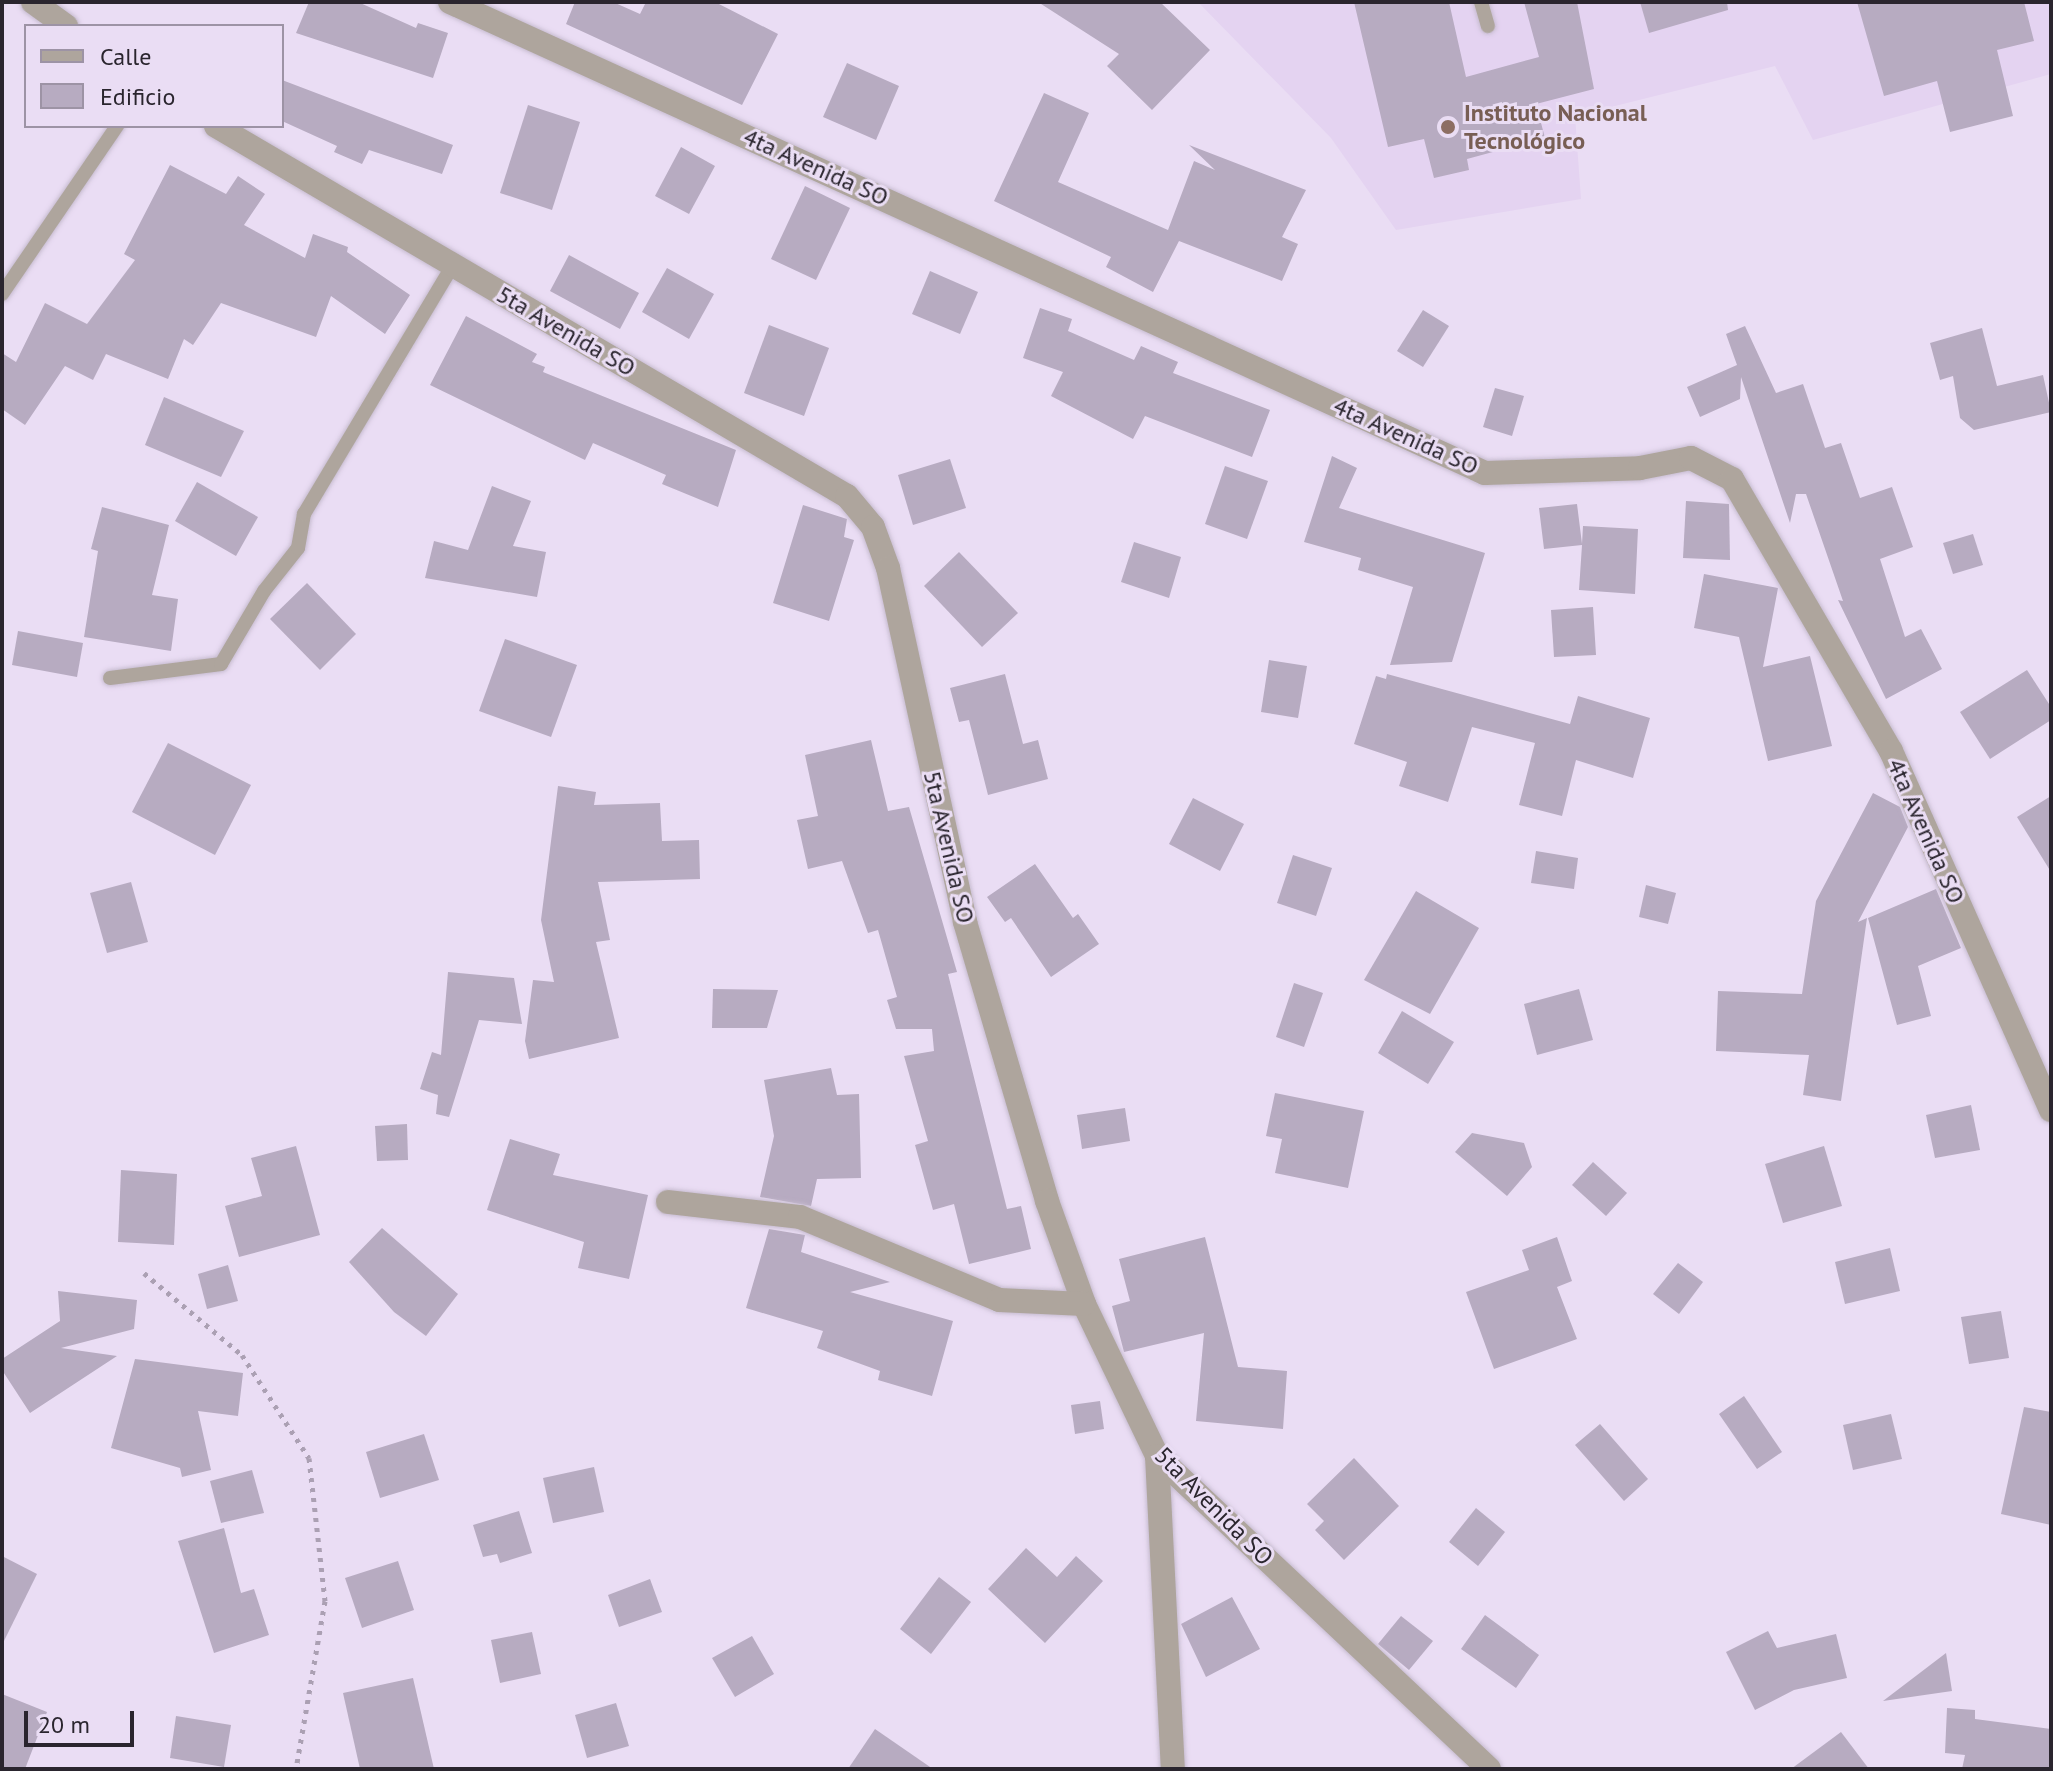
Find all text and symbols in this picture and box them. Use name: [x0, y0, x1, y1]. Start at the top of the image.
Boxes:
legend: [24, 24, 284, 128]
text: Calle: [100, 41, 151, 72]
text: Edificio: [100, 81, 175, 112]
place label: Instituto Nacional Tecnológico: [1464, 99, 1647, 155]
marker: Instituto Nacional Tecnológico: [1439, 118, 1457, 136]
street label: 4ta Avenida SO: [739, 122, 893, 212]
street label: 5ta Avenida SO: [491, 279, 641, 383]
street label: 4ta Avenida SO: [1329, 391, 1483, 481]
street label: 4ta Avenida SO: [1881, 754, 1971, 908]
street label: 5ta Avenida SO: [917, 768, 981, 926]
street label: 5ta Avenida SO: [1149, 1441, 1279, 1571]
scale bar: [28, 1695, 138, 1745]
text: 20 m: [38, 1709, 90, 1740]

